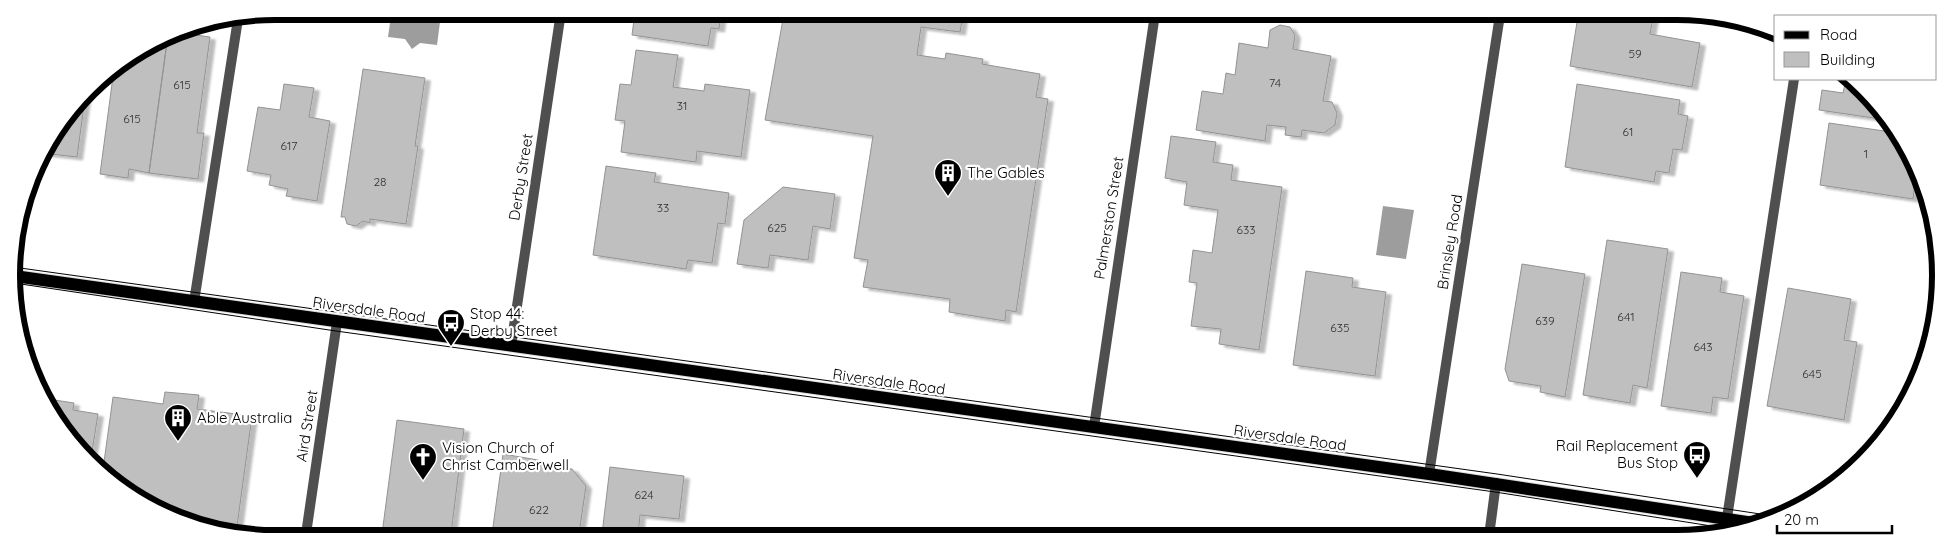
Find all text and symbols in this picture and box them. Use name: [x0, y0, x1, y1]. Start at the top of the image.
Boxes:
legend: [1774, 15, 1937, 80]
text: Road: [1820, 25, 1857, 44]
house number: 59: [1628, 46, 1642, 61]
text: Building: [1820, 50, 1875, 69]
house number: 74: [1269, 75, 1281, 90]
house number: 615: [173, 77, 191, 92]
house number: 31: [677, 98, 687, 113]
house number: 615: [123, 111, 141, 126]
house number: 61: [1623, 124, 1633, 139]
street label: Derby Street: [504, 132, 537, 222]
house number: 617: [281, 138, 298, 153]
house number: 1: [1864, 146, 1868, 161]
street label: Palmerston Street: [1089, 155, 1128, 281]
building icon: The Gables: [933, 158, 963, 197]
place label: The Gables: [967, 163, 1045, 182]
house number: 28: [373, 174, 387, 189]
street label: Brinsley Road: [1433, 193, 1466, 291]
house number: 33: [657, 200, 669, 215]
house number: 625: [767, 220, 787, 235]
house number: 633: [1236, 222, 1256, 237]
street label: Riversdale Road: [311, 292, 427, 327]
place label: Stop 44: Derby Street: [470, 304, 558, 340]
bus stop icon: Stop 44: Derby Street: [436, 308, 466, 347]
house number: 641: [1617, 309, 1635, 324]
house number: 639: [1535, 313, 1555, 328]
house number: 635: [1330, 320, 1350, 335]
house number: 643: [1693, 339, 1713, 354]
street label: Riversdale Road: [831, 364, 947, 399]
house number: 645: [1802, 366, 1822, 381]
street label: Aird Street: [291, 389, 322, 463]
building icon: Able Australia: [163, 403, 193, 442]
place label: Able Australia: [197, 408, 292, 427]
street label: Riversdale Road: [1232, 420, 1348, 455]
place label: Rail Replacement Bus Stop: [1556, 436, 1678, 472]
place label: Vision Church of Christ Camberwell: [442, 438, 569, 474]
bus stop icon: Rail Replacement Bus Stop: [1682, 440, 1712, 479]
church icon: Vision Church of Christ Camberwell: [408, 442, 438, 481]
house number: 624: [634, 487, 654, 502]
house number: 622: [529, 502, 549, 517]
scale bar: [1777, 502, 1892, 534]
text: 20 m: [1784, 510, 1819, 529]

